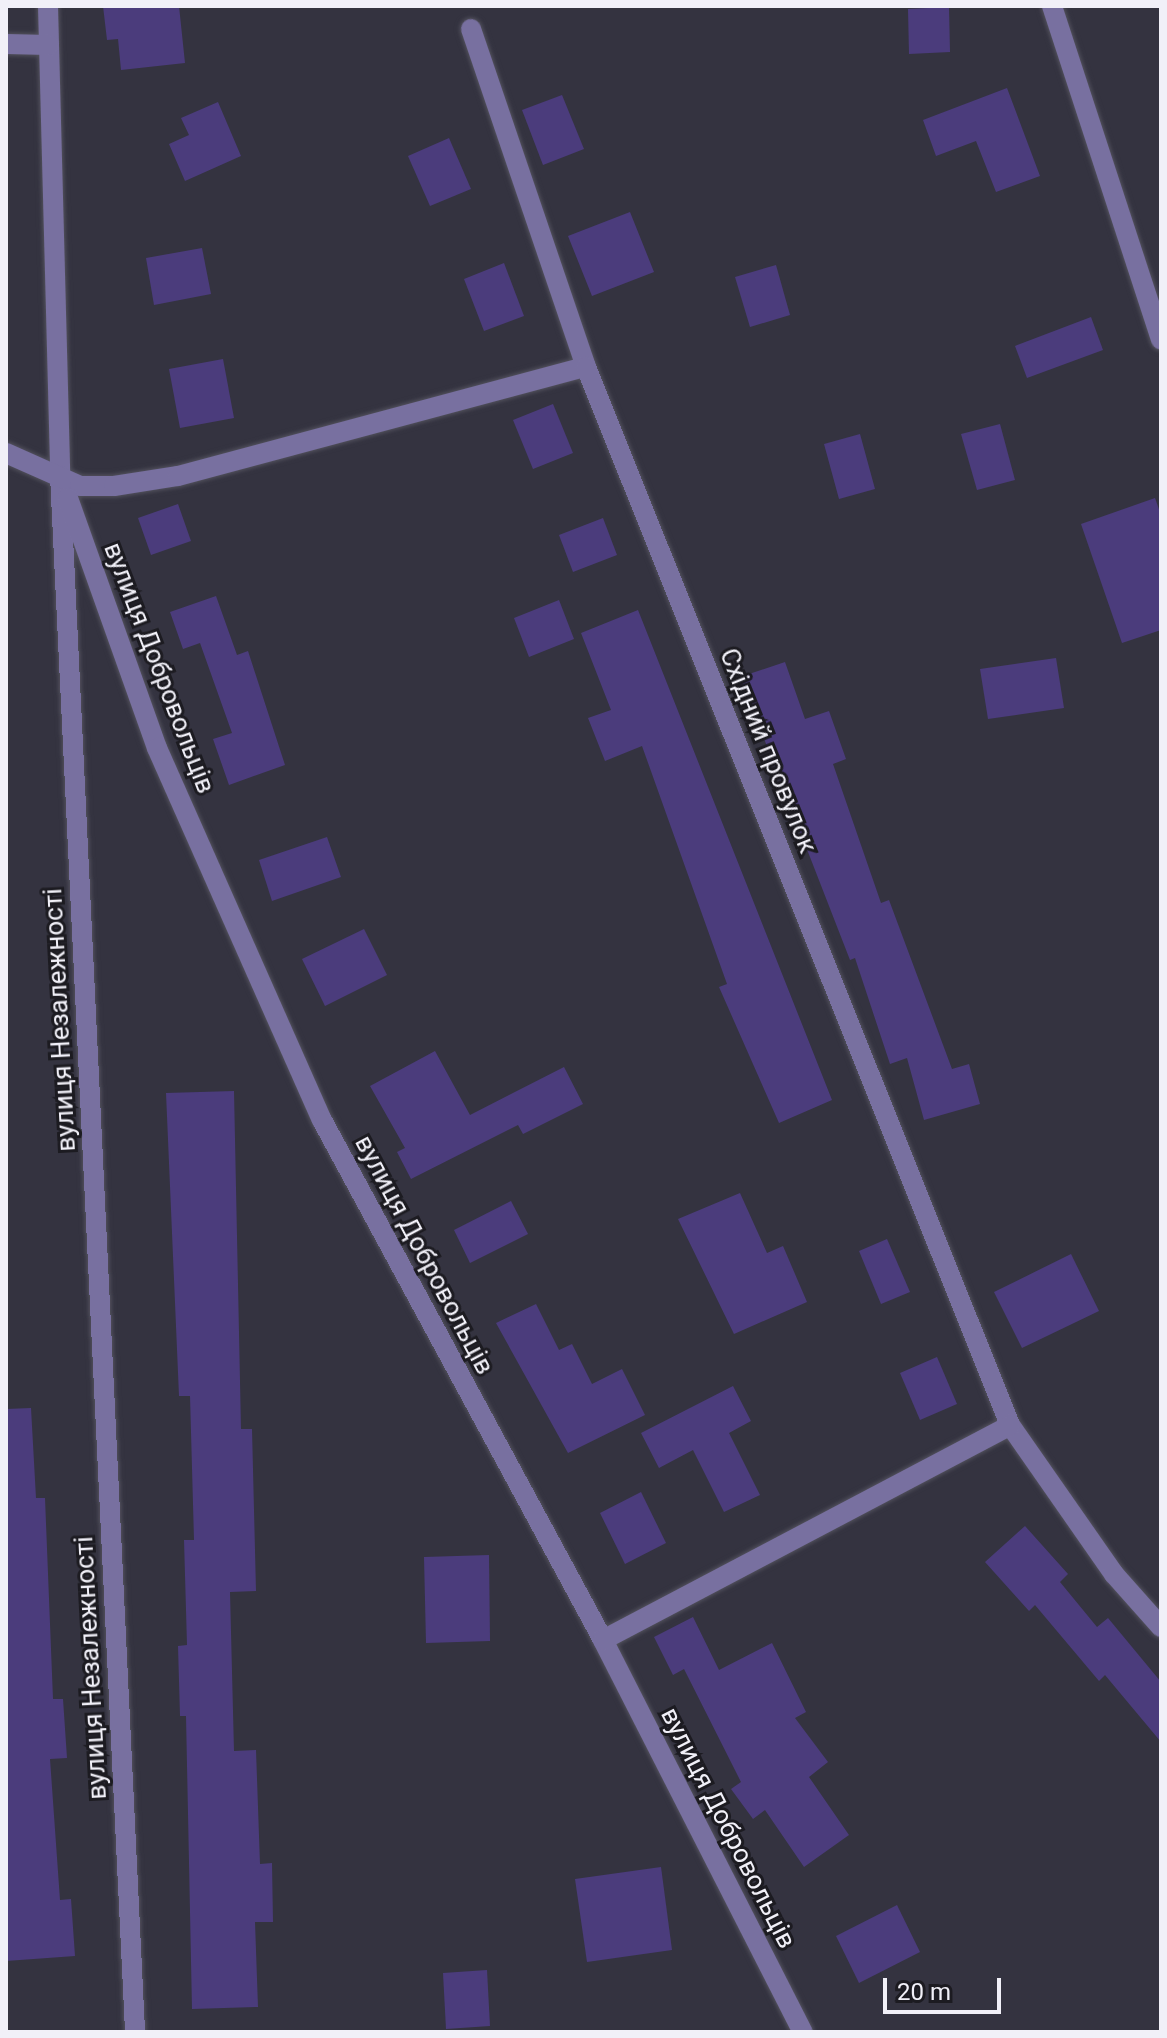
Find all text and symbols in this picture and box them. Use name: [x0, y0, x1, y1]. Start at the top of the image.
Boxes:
street label: вулиця Добровольців: [97, 538, 221, 798]
street label: Східний провулок: [713, 644, 823, 858]
street label: вулиця Незалежності: [38, 888, 82, 1152]
street label: вулиця Добровольців: [348, 1130, 500, 1380]
street label: вулиця Незалежності: [69, 1536, 113, 1800]
street label: вулиця Добровольців: [654, 1702, 802, 1954]
scale bar: [887, 1962, 1005, 2012]
text: 20 m: [897, 1978, 951, 2006]

